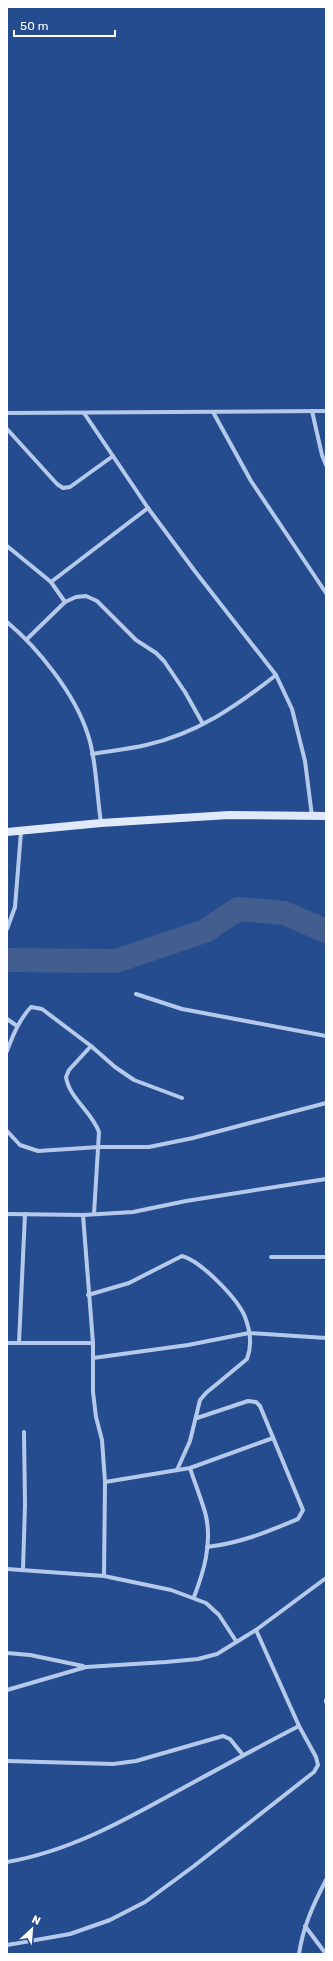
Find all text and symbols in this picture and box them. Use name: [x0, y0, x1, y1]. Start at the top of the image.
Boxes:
scale bar: [14, 12, 115, 38]
text: 50 m: [20, 19, 48, 33]
north arrow: [12, 1909, 52, 1949]
text: N: [30, 1913, 43, 1928]

